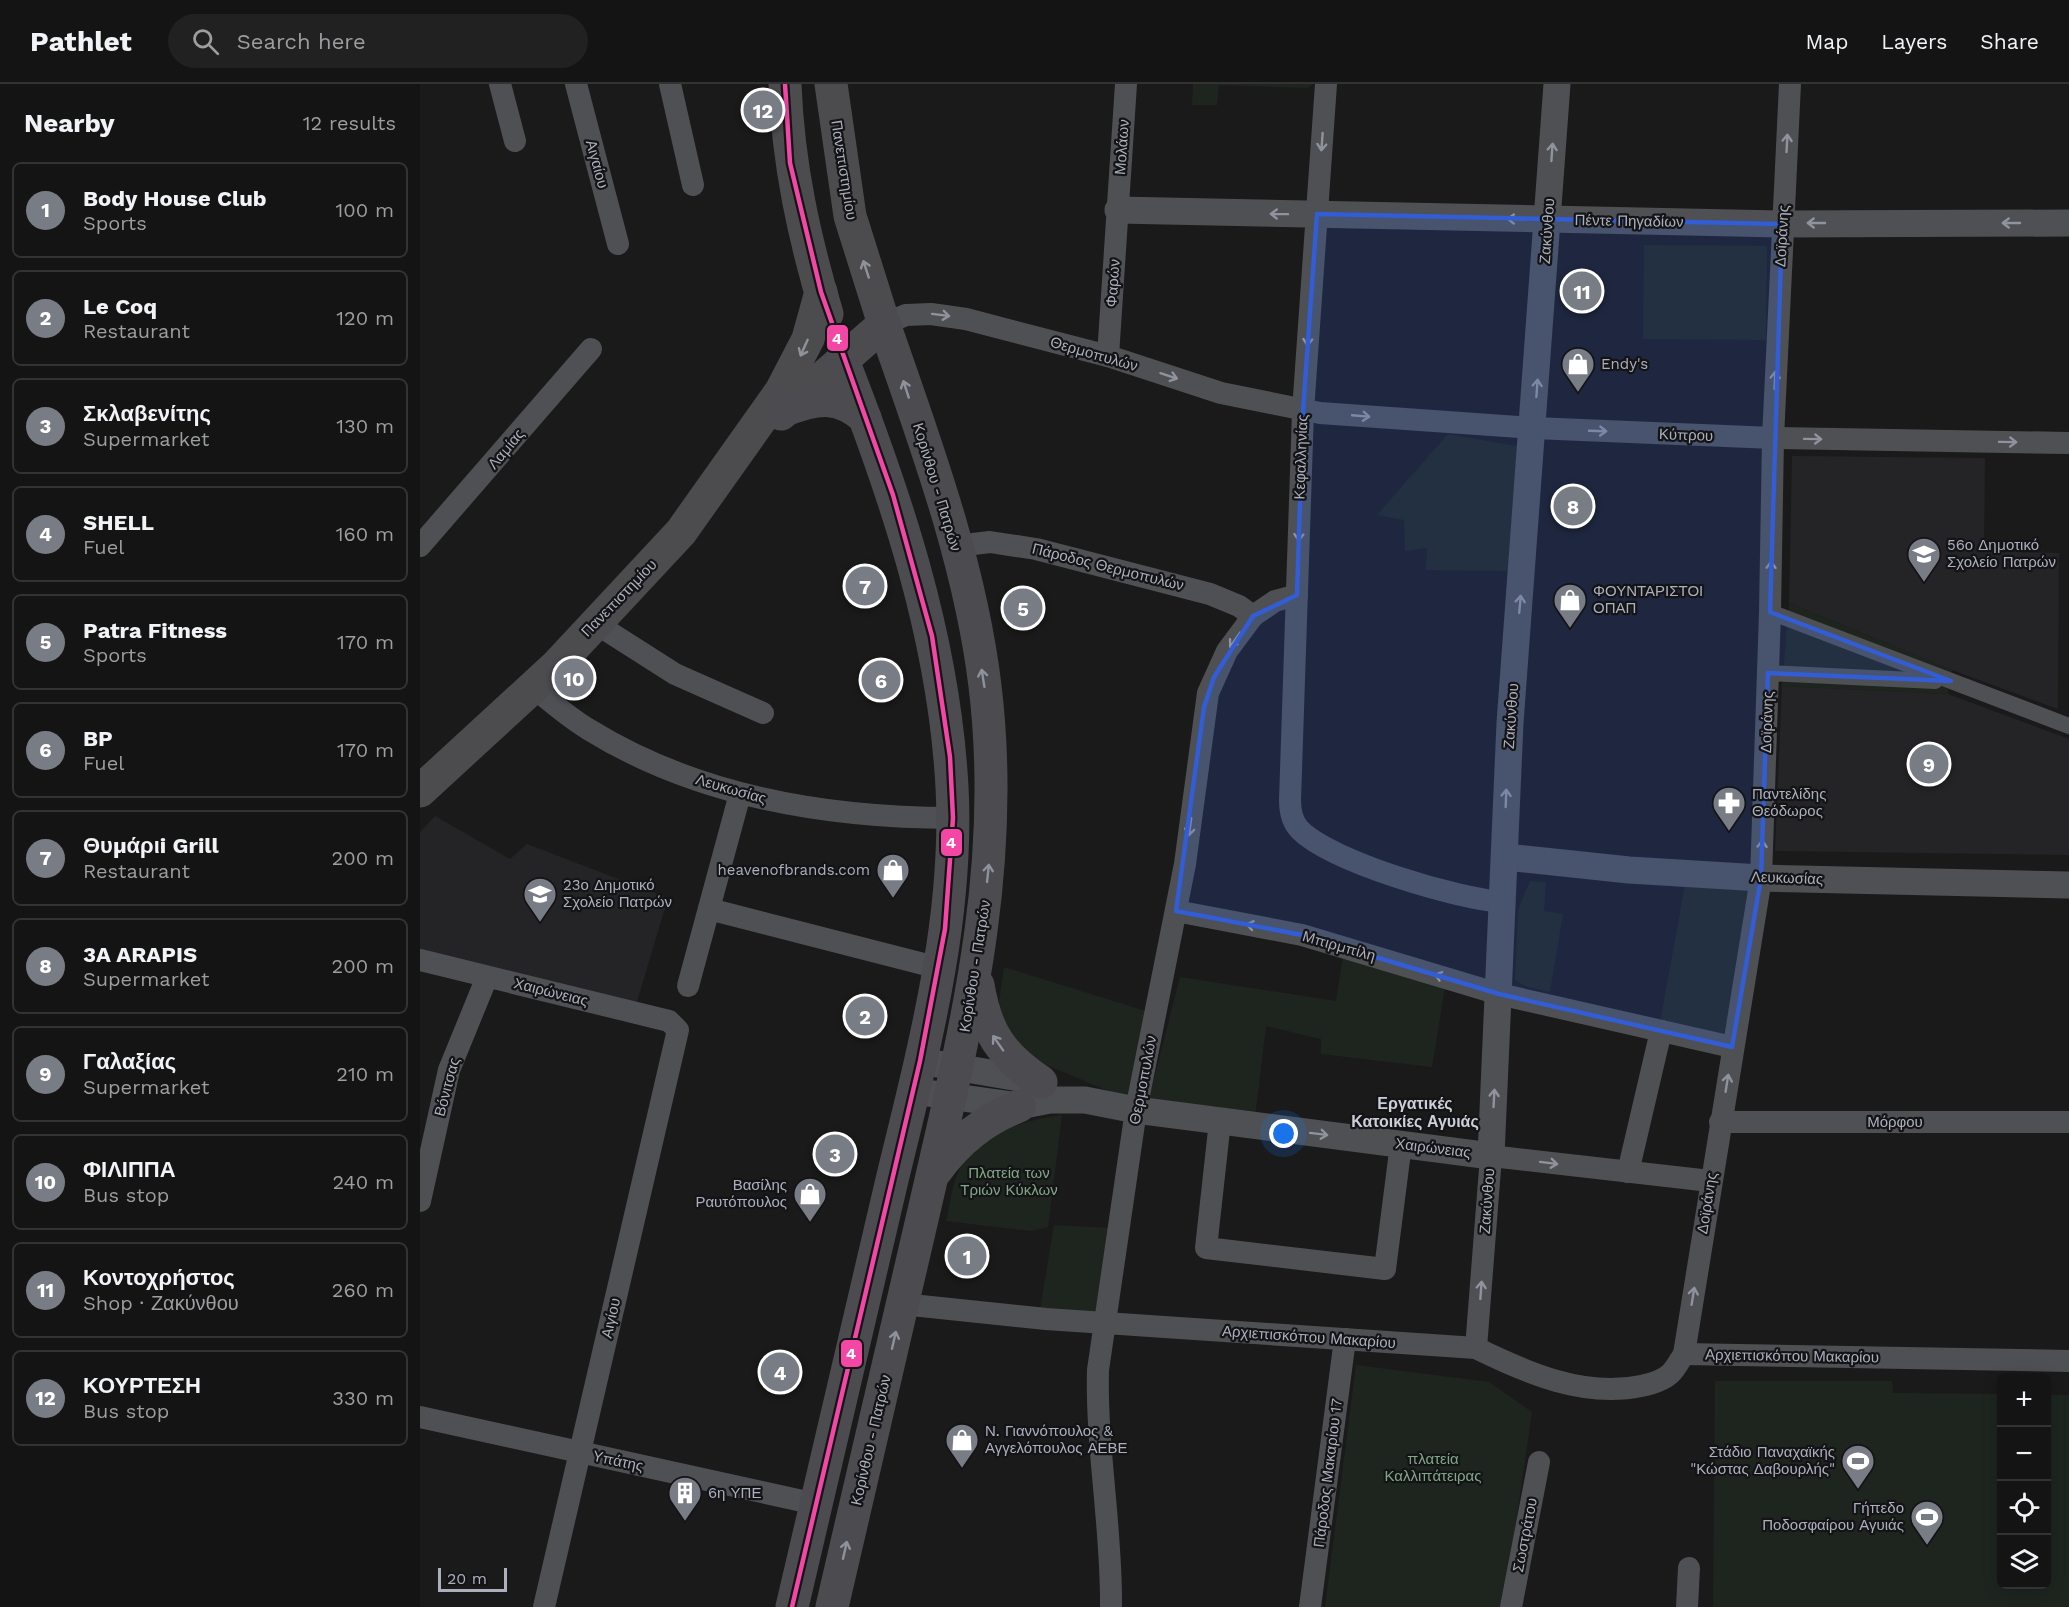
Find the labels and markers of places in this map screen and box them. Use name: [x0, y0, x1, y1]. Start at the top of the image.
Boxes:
pin: 12: [744, 87, 782, 132]
pin: 11: [1562, 268, 1602, 314]
shop icon: Endy's: [1560, 346, 1596, 393]
place label: Endy's: [1601, 355, 1648, 373]
pin: 8: [1554, 484, 1592, 528]
school or university icon: 56ο Δημοτικό Σχολείο Πατρών: [1906, 536, 1942, 583]
place label: 56ο Δημοτικό Σχολείο Πατρών: [1947, 536, 2056, 571]
pin: 7: [846, 564, 884, 608]
shop icon: ΦΟΥΝΤΑΡΙΣΤΟΙ ΟΠΑΠ: [1552, 582, 1588, 629]
place label: ΦΟΥΝΤΑΡΙΣΤΟΙ ΟΠΑΠ: [1593, 582, 1703, 617]
pin: 5: [1004, 586, 1042, 630]
pin: 10: [554, 656, 594, 700]
pin: 6: [862, 658, 900, 702]
pin: 9: [1910, 742, 1948, 786]
pharmacy icon: Παντελίδης Θεόδωρος: [1711, 785, 1747, 832]
place label: Παντελίδης Θεόδωρος: [1752, 785, 1826, 820]
shop icon: heavenofbrands.com: [875, 852, 911, 899]
place label: heavenofbrands.com: [718, 861, 870, 879]
school or university icon: 23ο Δημοτικό Σχολείο Πατρών: [522, 876, 558, 923]
place label: 23ο Δημοτικό Σχολείο Πατρών: [563, 876, 672, 911]
pin: 2: [846, 994, 884, 1038]
pin: 3: [816, 1132, 854, 1176]
place label: Βασίλης Ραυτόπουλος: [695, 1176, 787, 1211]
shop icon: Βασίλης Ραυτόπουλος: [792, 1176, 828, 1223]
pin: 1: [948, 1234, 986, 1278]
pin: 4: [760, 1350, 800, 1394]
shop icon: Ν. Γιαννόπουλος & Αγγελόπουλος ΑΕΒΕ: [944, 1422, 980, 1469]
place label: Ν. Γιαννόπουλος & Αγγελόπουλος ΑΕΒΕ: [985, 1422, 1128, 1457]
place label: Στάδιο Παναχαϊκής "Κώστας Δαβουρλής": [1690, 1443, 1835, 1478]
sports icon: Στάδιο Παναχαϊκής "Κώστας Δαβουρλής": [1840, 1443, 1876, 1490]
building icon: 6η ΥΠΕ: [667, 1475, 703, 1522]
place label: 6η ΥΠΕ: [708, 1484, 761, 1502]
place label: Γήπεδο Ποδοσφαίρου Αγυιάς: [1762, 1499, 1904, 1534]
sports icon: Γήπεδο Ποδοσφαίρου Αγυιάς: [1909, 1499, 1945, 1546]

